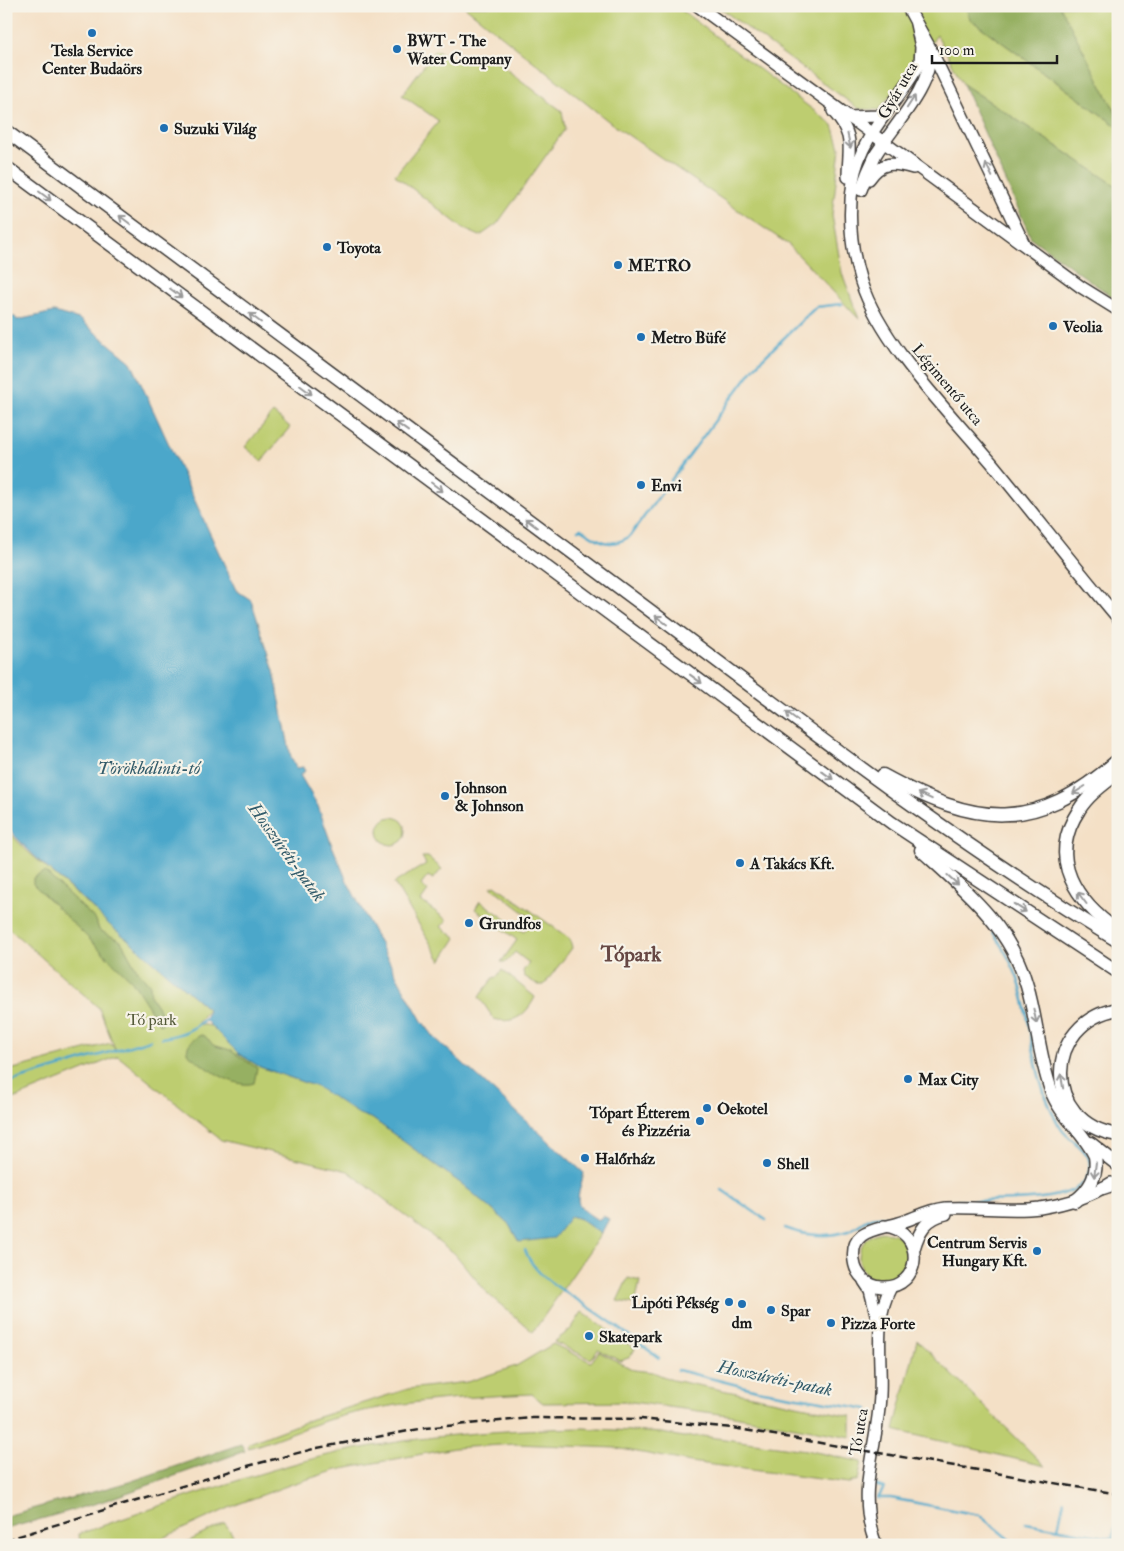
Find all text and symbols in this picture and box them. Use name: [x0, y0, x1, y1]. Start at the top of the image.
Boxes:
marker: Tesla Service Center Budaörs: [86, 27, 98, 39]
place label: BWT - The Water Company: [406, 31, 512, 70]
scale bar: [932, 32, 1056, 64]
place label: Tesla Service Center Budaörs: [42, 41, 143, 79]
text: 100 m: [939, 41, 975, 60]
marker: BWT - The Water Company: [391, 43, 403, 55]
street label: Gyár utca: [874, 58, 922, 123]
one-way arrow: [906, 96, 916, 110]
place label: Suzuki Világ: [174, 119, 258, 140]
marker: Suzuki Világ: [158, 122, 170, 134]
one-way arrow: [844, 132, 854, 148]
one-way arrow: [984, 163, 993, 178]
one-way arrow: [38, 191, 52, 201]
one-way arrow: [119, 215, 132, 226]
place label: Toyota: [336, 238, 381, 259]
marker: Toyota: [321, 241, 333, 253]
place label: METRO: [627, 256, 691, 276]
marker: METRO: [612, 259, 624, 271]
one-way arrow: [169, 288, 183, 298]
one-way arrow: [248, 313, 262, 323]
place label: Veolia: [1062, 317, 1103, 337]
marker: Veolia: [1047, 320, 1059, 332]
place label: Metro Büfé: [650, 328, 727, 348]
marker: Metro Büfé: [635, 331, 647, 343]
street label: Légimentő utca: [907, 340, 987, 430]
one-way arrow: [299, 385, 313, 395]
one-way arrow: [395, 422, 409, 432]
place label: Envi: [651, 476, 682, 496]
marker: Envi: [635, 479, 647, 491]
one-way arrow: [430, 482, 444, 492]
one-way arrow: [525, 517, 538, 528]
one-way arrow: [655, 614, 668, 625]
one-way arrow: [689, 674, 703, 684]
one-way arrow: [786, 711, 799, 722]
water label: Törökbálinti-tó: [98, 757, 202, 780]
one-way arrow: [820, 770, 833, 781]
place label: Johnson & Johnson: [454, 778, 524, 817]
one-way arrow: [1072, 784, 1086, 795]
marker: Johnson & Johnson: [439, 790, 451, 802]
one-way arrow: [917, 791, 932, 801]
water label: Hosszúréti-patak: [242, 797, 330, 906]
place label: A Takács Kft.: [749, 854, 834, 874]
marker: A Takács Kft.: [734, 857, 746, 869]
one-way arrow: [947, 874, 960, 885]
one-way arrow: [1077, 891, 1087, 905]
one-way arrow: [1013, 902, 1027, 913]
place label: Grundfos: [479, 914, 542, 934]
marker: Grundfos: [463, 917, 475, 929]
district label: Tópark: [600, 941, 662, 968]
one-way arrow: [1031, 1008, 1040, 1024]
park label: Tó park: [127, 1010, 177, 1031]
place label: Max City: [917, 1070, 979, 1091]
marker: Max City: [902, 1073, 914, 1085]
one-way arrow: [1056, 1074, 1066, 1090]
place label: Oekotel: [717, 1099, 769, 1119]
place label: Tópart Étterem és Pizzéria: [588, 1102, 691, 1141]
marker: Oekotel: [701, 1102, 713, 1114]
marker: Tópart Étterem és Pizzéria: [694, 1115, 706, 1127]
place label: Halőrház: [595, 1149, 655, 1169]
marker: Halőrház: [579, 1152, 591, 1164]
place label: Shell: [777, 1154, 810, 1174]
marker: Shell: [761, 1157, 773, 1169]
one-way arrow: [1090, 1162, 1100, 1178]
place label: Centrum Servis Hungary Kft.: [927, 1233, 1028, 1272]
marker: Centrum Servis Hungary Kft.: [1031, 1245, 1043, 1257]
place label: Lipóti Pékség: [631, 1293, 720, 1314]
marker: Lipóti Pékség: [723, 1296, 735, 1308]
marker: dm: [736, 1298, 748, 1310]
place label: Spar: [781, 1301, 812, 1322]
marker: Spar: [765, 1304, 777, 1316]
place label: dm: [732, 1313, 753, 1333]
place label: Pizza Forte: [841, 1314, 915, 1334]
marker: Pizza Forte: [825, 1317, 837, 1329]
place label: Skatepark: [599, 1327, 662, 1348]
marker: Skatepark: [583, 1330, 595, 1342]
water label: Hosszúréti-patak: [714, 1355, 834, 1402]
street label: Tó utca: [845, 1407, 873, 1457]

